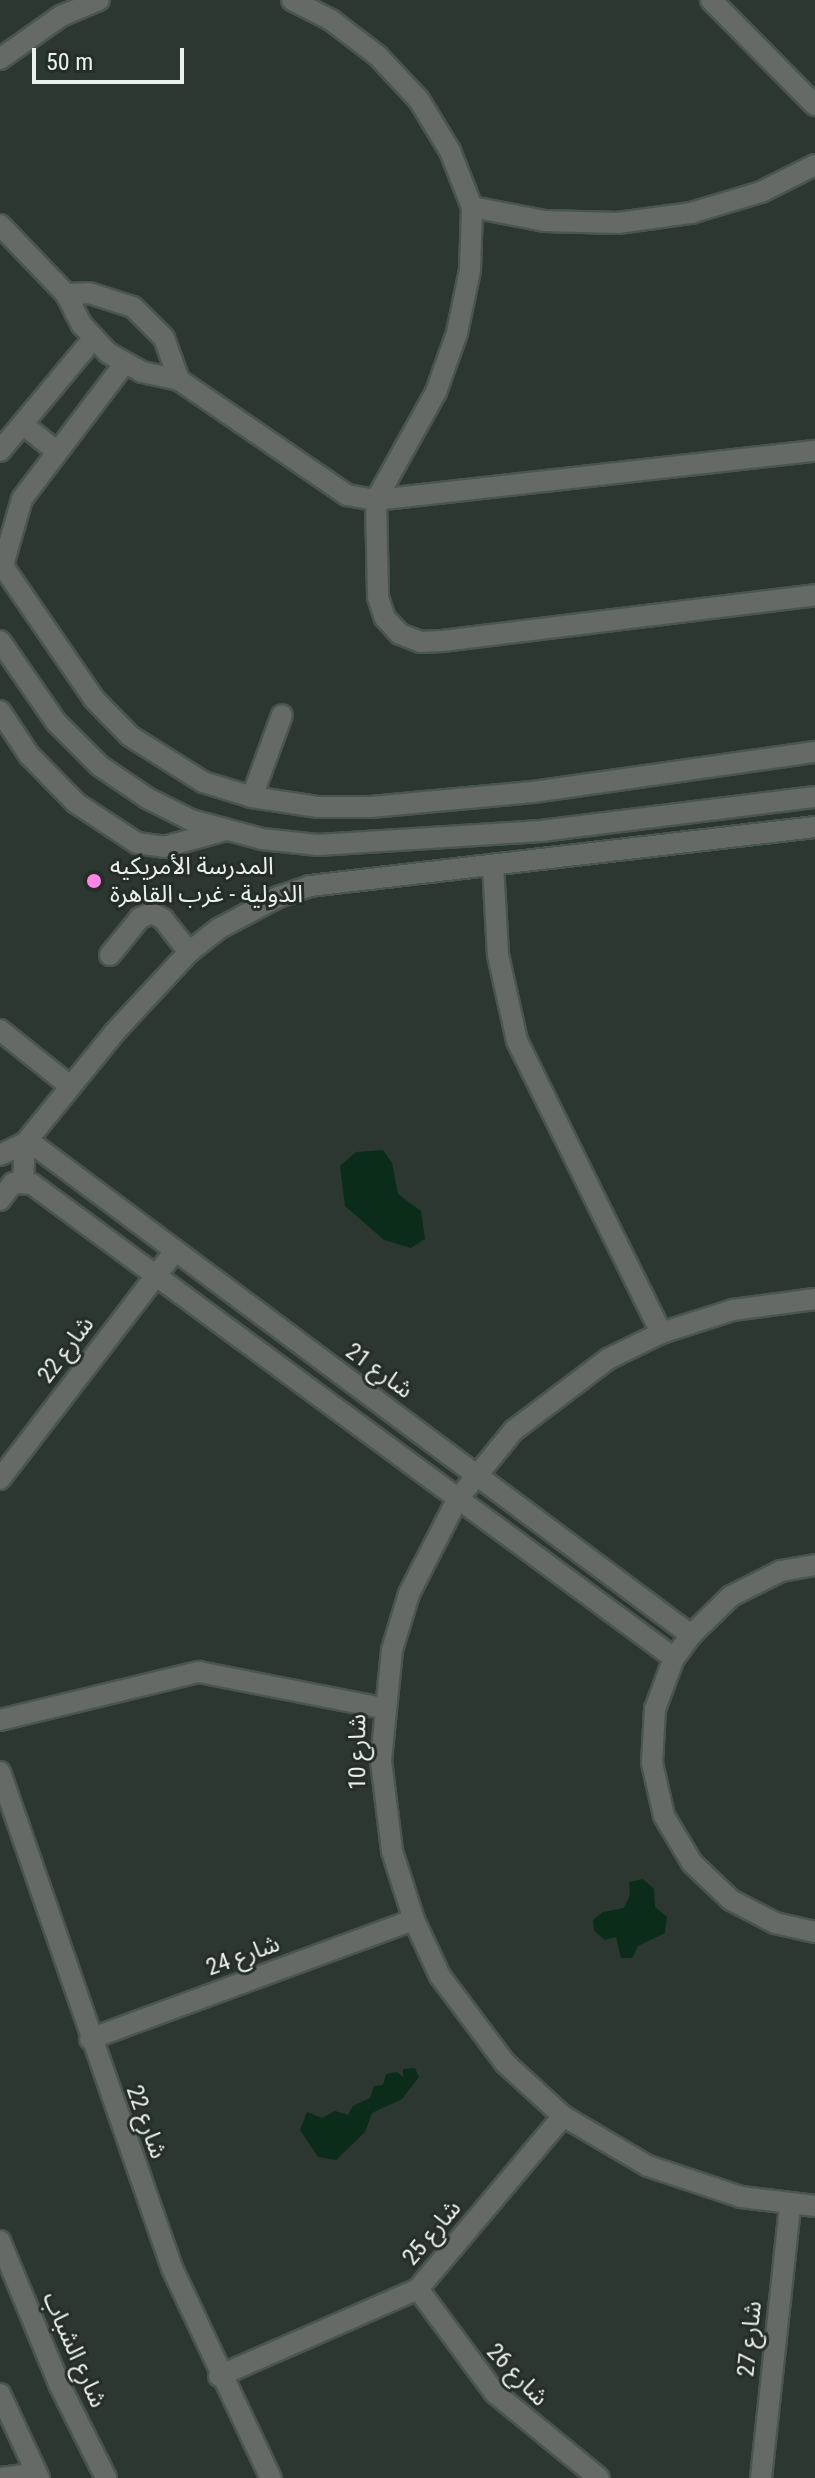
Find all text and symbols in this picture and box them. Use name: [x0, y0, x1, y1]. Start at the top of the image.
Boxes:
scale bar: [36, 32, 188, 82]
text: 50 m: [46, 48, 93, 76]
place label: المدرسة الأمريكيه الدولية - غرب القاهرة: [110, 853, 303, 909]
marker: المدرسة الأمريكيه الدولية - غرب القاهرة: [85, 872, 103, 890]
street label: شارع 22: [32, 1311, 100, 1389]
street label: شارع 21: [340, 1337, 418, 1405]
street label: شارع 10: [344, 1714, 372, 1790]
street label: شارع 24: [202, 1929, 284, 1983]
street label: شارع 22: [119, 2081, 173, 2163]
street label: شارع 25: [397, 2195, 467, 2271]
street label: شارع الشباب: [36, 2288, 112, 2412]
street label: شارع 27: [732, 2300, 768, 2378]
street label: شارع 26: [480, 2338, 554, 2412]

